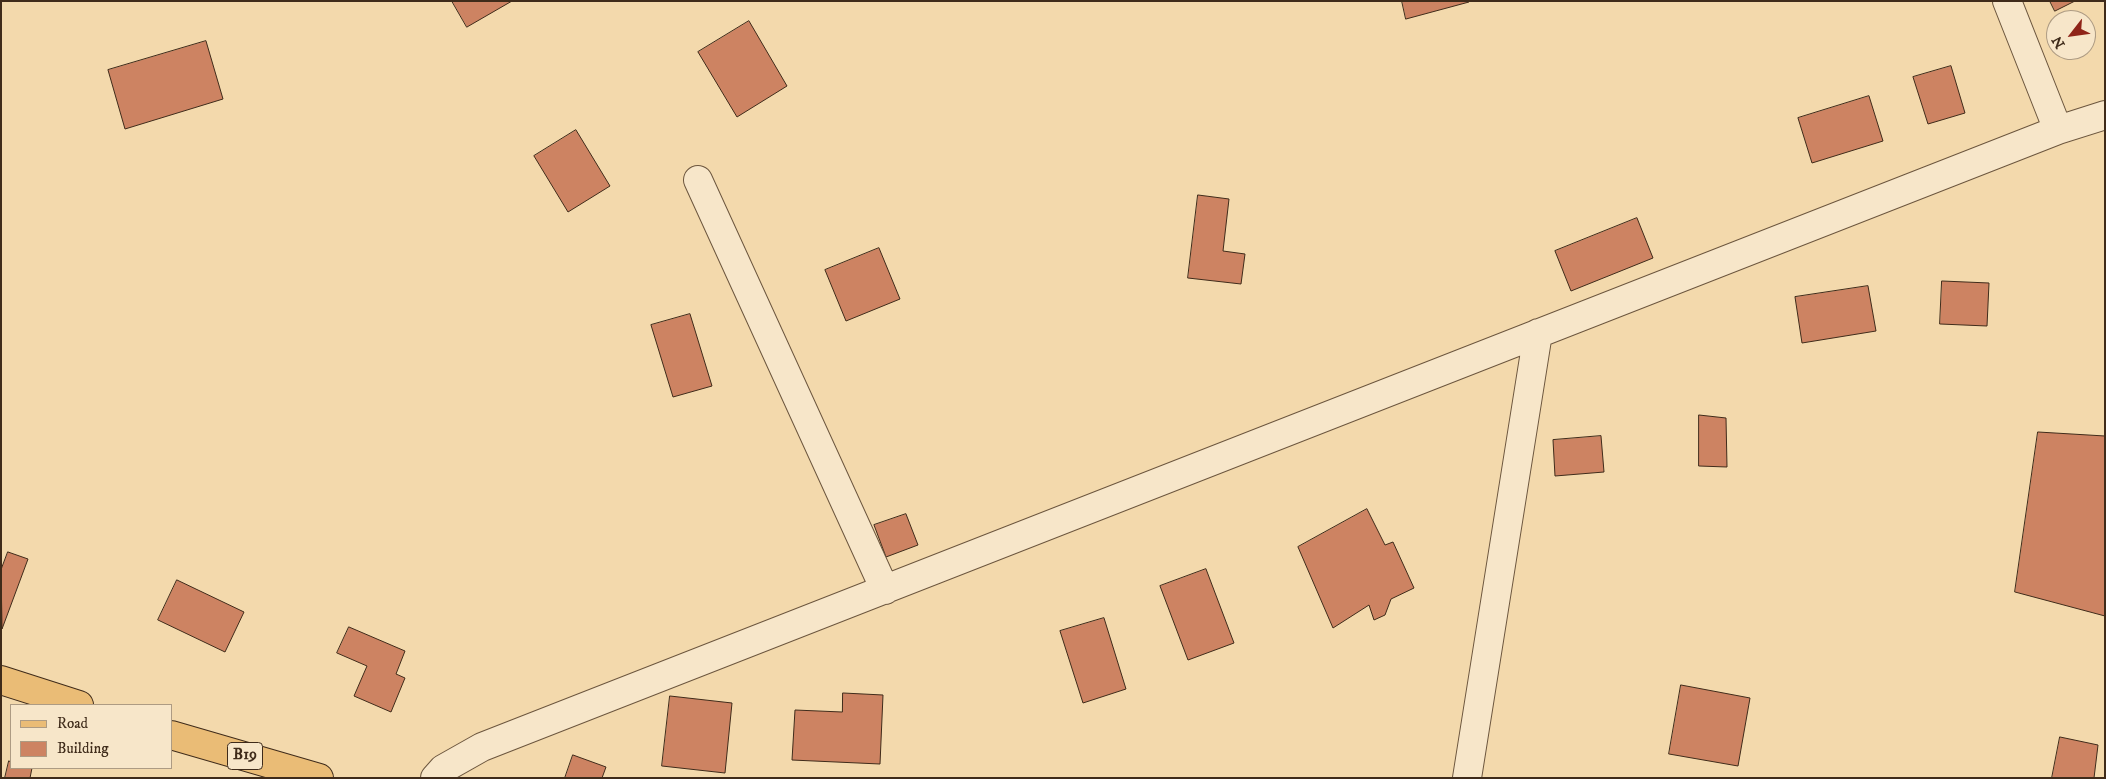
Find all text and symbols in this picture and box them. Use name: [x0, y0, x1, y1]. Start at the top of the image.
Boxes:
north arrow: [2046, 10, 2096, 60]
text: N: [2048, 33, 2070, 51]
legend: [10, 704, 172, 769]
text: Road: [57, 714, 88, 733]
text: Building: [57, 739, 109, 758]
road number: B19: [228, 742, 262, 769]

